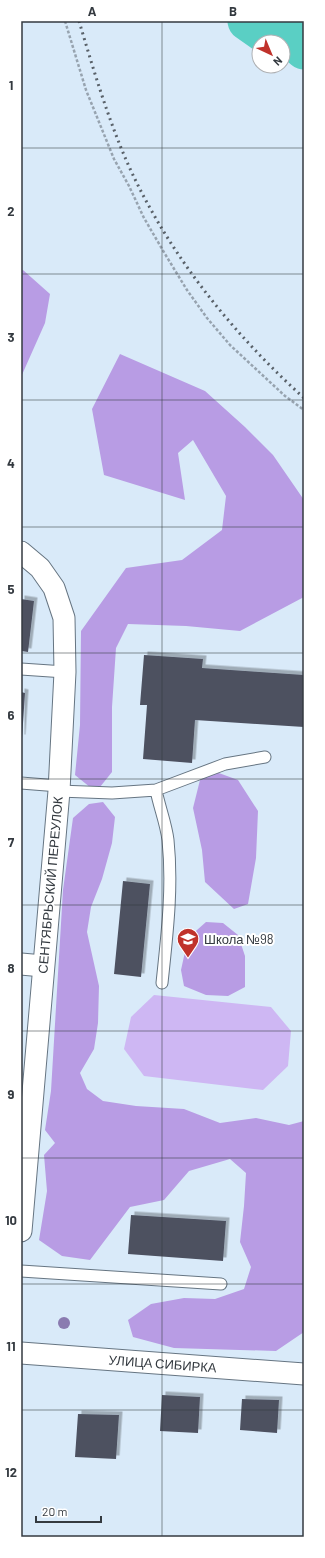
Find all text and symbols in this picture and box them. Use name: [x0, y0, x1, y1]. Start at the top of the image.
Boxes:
text: A: [88, 3, 97, 19]
text: B: [229, 3, 237, 19]
north arrow: [251, 34, 291, 74]
text: N: [271, 54, 285, 69]
text: 1: [9, 77, 13, 93]
text: 2: [7, 203, 15, 219]
text: 3: [7, 329, 15, 345]
text: 4: [7, 455, 15, 471]
text: 5: [7, 581, 15, 597]
text: 6: [8, 707, 15, 723]
street label: СЕНТЯБРЬСКИЙ ПЕРЕУЛОК: [34, 795, 66, 974]
text: 7: [8, 834, 15, 850]
school or university icon: Школа №98: [175, 926, 201, 959]
place label: Школа №98: [204, 931, 274, 947]
text: 8: [7, 960, 15, 976]
text: 9: [8, 1086, 15, 1102]
text: 10: [5, 1212, 17, 1228]
text: 11: [6, 1338, 16, 1354]
street label: УЛИЦА СИБИРКА: [108, 1352, 217, 1376]
text: 12: [5, 1464, 17, 1480]
scale bar: [36, 1498, 101, 1524]
text: 20 m: [42, 1504, 68, 1518]

